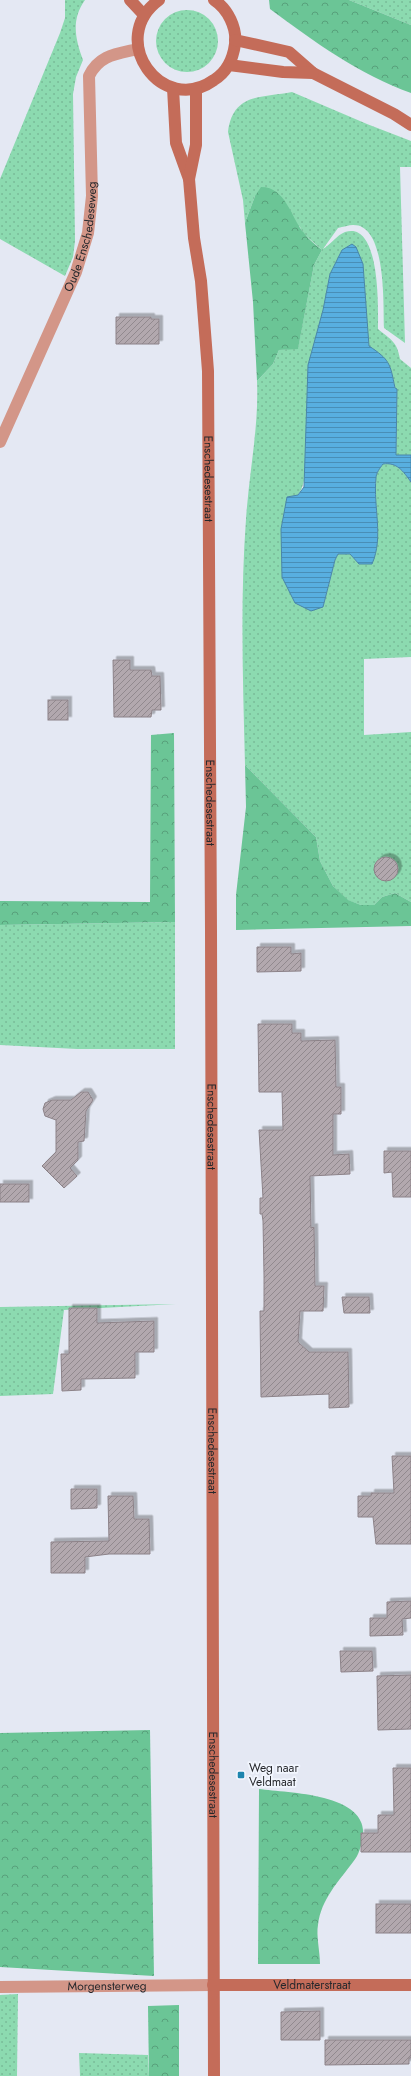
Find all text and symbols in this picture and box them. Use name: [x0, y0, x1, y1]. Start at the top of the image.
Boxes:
street label: Oude Enschedeseweg: [59, 181, 101, 295]
street label: Enschedesestraat: [199, 435, 218, 522]
street label: Enschedesestraat: [201, 759, 220, 846]
street label: Enschedesestraat: [202, 1083, 221, 1170]
street label: Enschedesestraat: [203, 1407, 221, 1494]
street label: Enschedesestraat: [204, 1731, 222, 1818]
place label: Weg naar Veldmaat: [249, 1759, 299, 1791]
marker: Weg naar Veldmaat: [236, 1770, 246, 1780]
street label: Veldmaterstraat: [273, 1976, 351, 1994]
street label: Morgensterweg: [67, 1977, 147, 1995]

